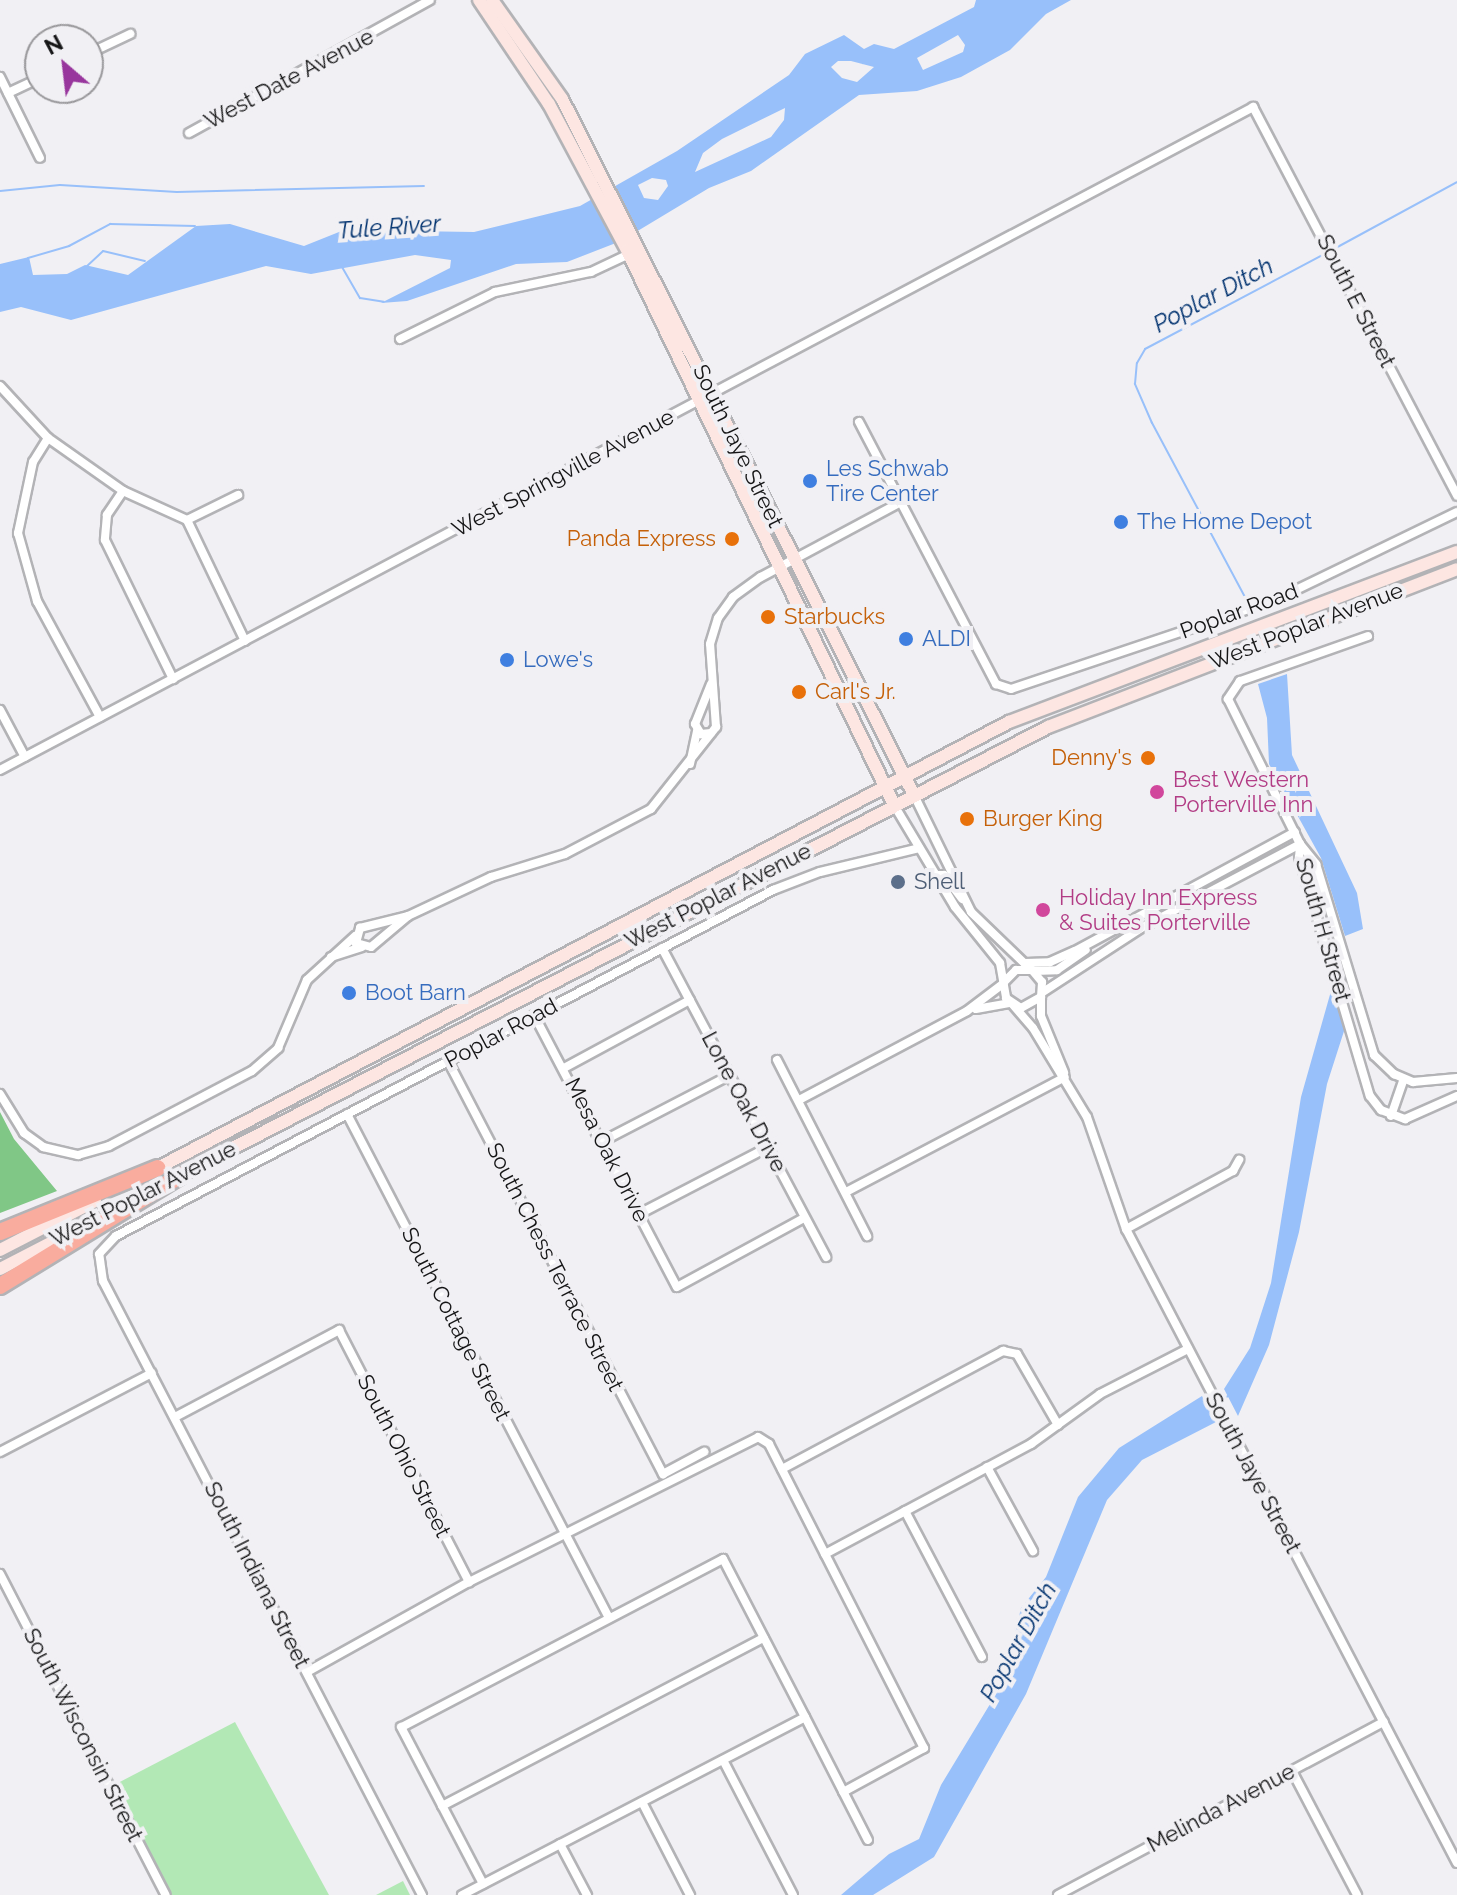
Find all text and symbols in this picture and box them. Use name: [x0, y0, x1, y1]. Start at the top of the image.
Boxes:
street label: West Date Avenue: [200, 23, 378, 135]
north arrow: [24, 24, 104, 104]
text: N: [40, 29, 67, 60]
water label: Tule River: [336, 209, 442, 245]
street label: South E Street: [1311, 230, 1401, 372]
water label: Poplar Ditch: [1148, 251, 1278, 339]
street label: South Jaye Street: [687, 360, 789, 532]
street label: West Springville Avenue: [447, 403, 679, 543]
place label: Les Schwab Tire Center: [826, 455, 949, 506]
marker: Les Schwab Tire Center: [801, 472, 819, 490]
place label: The Home Depot: [1137, 509, 1312, 535]
marker: The Home Depot: [1112, 513, 1130, 531]
place label: Panda Express: [567, 526, 716, 552]
marker: Panda Express: [723, 530, 741, 548]
street label: Poplar Road: [1176, 577, 1302, 645]
street label: West Poplar Avenue: [1205, 577, 1407, 675]
place label: Starbucks: [784, 604, 885, 630]
marker: Starbucks: [759, 608, 777, 626]
place label: ALDI: [922, 626, 971, 652]
marker: ALDI: [897, 630, 915, 648]
place label: Lowe's: [523, 647, 593, 673]
marker: Lowe's: [498, 651, 516, 669]
place label: Carl's Jr.: [815, 679, 896, 705]
marker: Carl's Jr.: [790, 683, 808, 701]
place label: Denny's: [1051, 745, 1132, 771]
marker: Denny's: [1139, 749, 1157, 767]
place label: Best Western Porterville Inn: [1173, 766, 1313, 818]
marker: Best Western Porterville Inn: [1148, 783, 1166, 801]
place label: Burger King: [983, 806, 1103, 832]
marker: Burger King: [958, 810, 976, 828]
street label: West Poplar Avenue: [620, 837, 816, 955]
street label: South H Street: [1290, 855, 1356, 1005]
place label: Shell: [914, 869, 965, 895]
marker: Shell: [889, 873, 907, 891]
place label: Holiday Inn Express & Suites Porterville: [1059, 884, 1258, 936]
marker: Holiday Inn Express & Suites Porterville: [1034, 901, 1052, 919]
place label: Boot Barn: [365, 980, 466, 1006]
marker: Boot Barn: [340, 984, 358, 1002]
street label: Poplar Road: [440, 992, 562, 1074]
street label: Lone Oak Drive: [696, 1027, 792, 1177]
street label: Mesa Oak Drive: [559, 1073, 655, 1227]
street label: West Poplar Avenue: [45, 1135, 241, 1253]
street label: South Chess Terrace Street: [481, 1138, 629, 1396]
street label: South Cottage Street: [396, 1223, 516, 1425]
street label: South Ohio Street: [352, 1370, 456, 1542]
street label: South Jaye Street: [1199, 1388, 1307, 1558]
street label: South Indiana Street: [199, 1477, 315, 1673]
water label: Poplar Ditch: [973, 1577, 1063, 1707]
street label: South Wisconsin Street: [18, 1624, 148, 1846]
street label: Melinda Avenue: [1142, 1758, 1300, 1858]

